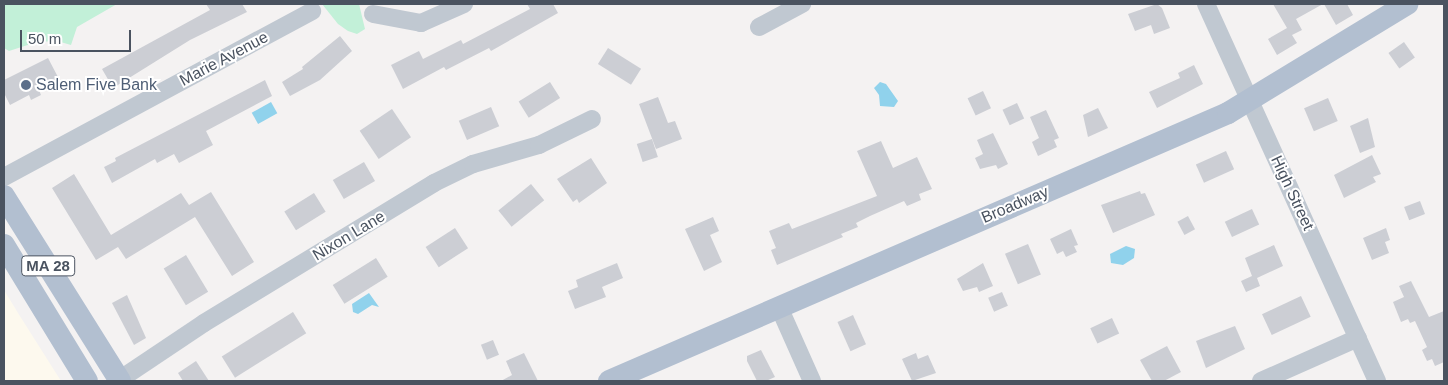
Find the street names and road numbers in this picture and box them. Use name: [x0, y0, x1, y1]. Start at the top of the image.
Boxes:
street label: Marie Avenue: [176, 27, 272, 91]
street label: High Street: [1266, 153, 1318, 233]
street label: Broadway: [979, 182, 1051, 228]
street label: Nixon Lane: [309, 207, 389, 265]
road number: MA 28: [20, 254, 76, 278]

